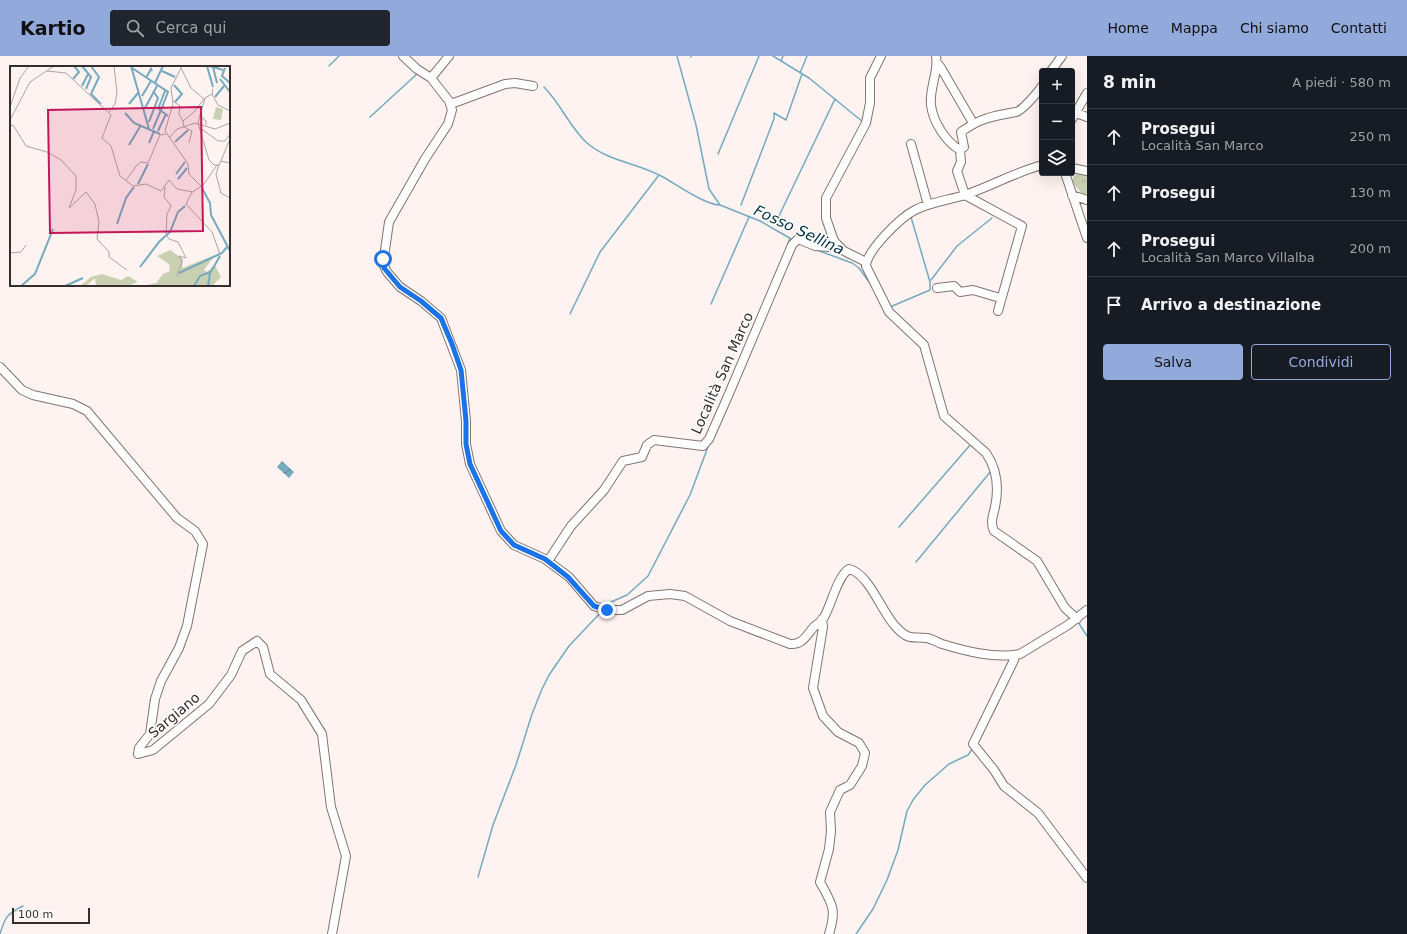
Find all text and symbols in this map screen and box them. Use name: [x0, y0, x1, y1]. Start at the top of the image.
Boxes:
search box: [110, 10, 390, 46]
text: Kartio: [20, 17, 86, 39]
icon: search: [124, 17, 146, 39]
text: Cerca qui: [156, 19, 227, 37]
text: Home: [1108, 20, 1149, 36]
text: Mappa: [1171, 20, 1218, 36]
text: Chi siamo: [1240, 20, 1309, 36]
text: Contatti: [1331, 20, 1387, 36]
inset map: [10, 66, 230, 286]
map controls: [1039, 68, 1075, 176]
button: +: [1039, 68, 1075, 104]
text: 8 min: [1103, 72, 1156, 92]
text: A piedi · 580 m: [1292, 75, 1391, 90]
button: −: [1039, 104, 1075, 140]
text: Prosegui: [1141, 120, 1215, 138]
icon: ahead: [1103, 126, 1125, 148]
text: 250 m: [1349, 129, 1391, 144]
text: Località San Marco: [1141, 138, 1263, 153]
button: layers: [1039, 140, 1075, 176]
icon: ahead: [1103, 182, 1125, 204]
text: Prosegui: [1141, 184, 1215, 202]
text: 130 m: [1349, 185, 1391, 200]
water label: Fosso Sellina: [751, 201, 847, 259]
text: Prosegui: [1141, 232, 1215, 250]
icon: ahead: [1103, 238, 1125, 260]
text: 200 m: [1349, 241, 1391, 256]
route start: [374, 250, 392, 268]
text: Località San Marco Villalba: [1141, 250, 1315, 265]
icon: arrive: [1103, 294, 1125, 316]
text: Arrivo a destinazione: [1141, 296, 1321, 314]
street label: Località San Marco: [688, 310, 756, 436]
button: Salva: [1103, 344, 1243, 380]
button: Condividi: [1251, 344, 1391, 380]
route end: [598, 601, 616, 619]
street label: Sargiano: [145, 689, 203, 741]
scale bar: [12, 906, 90, 925]
text: 100 m: [18, 908, 53, 921]

